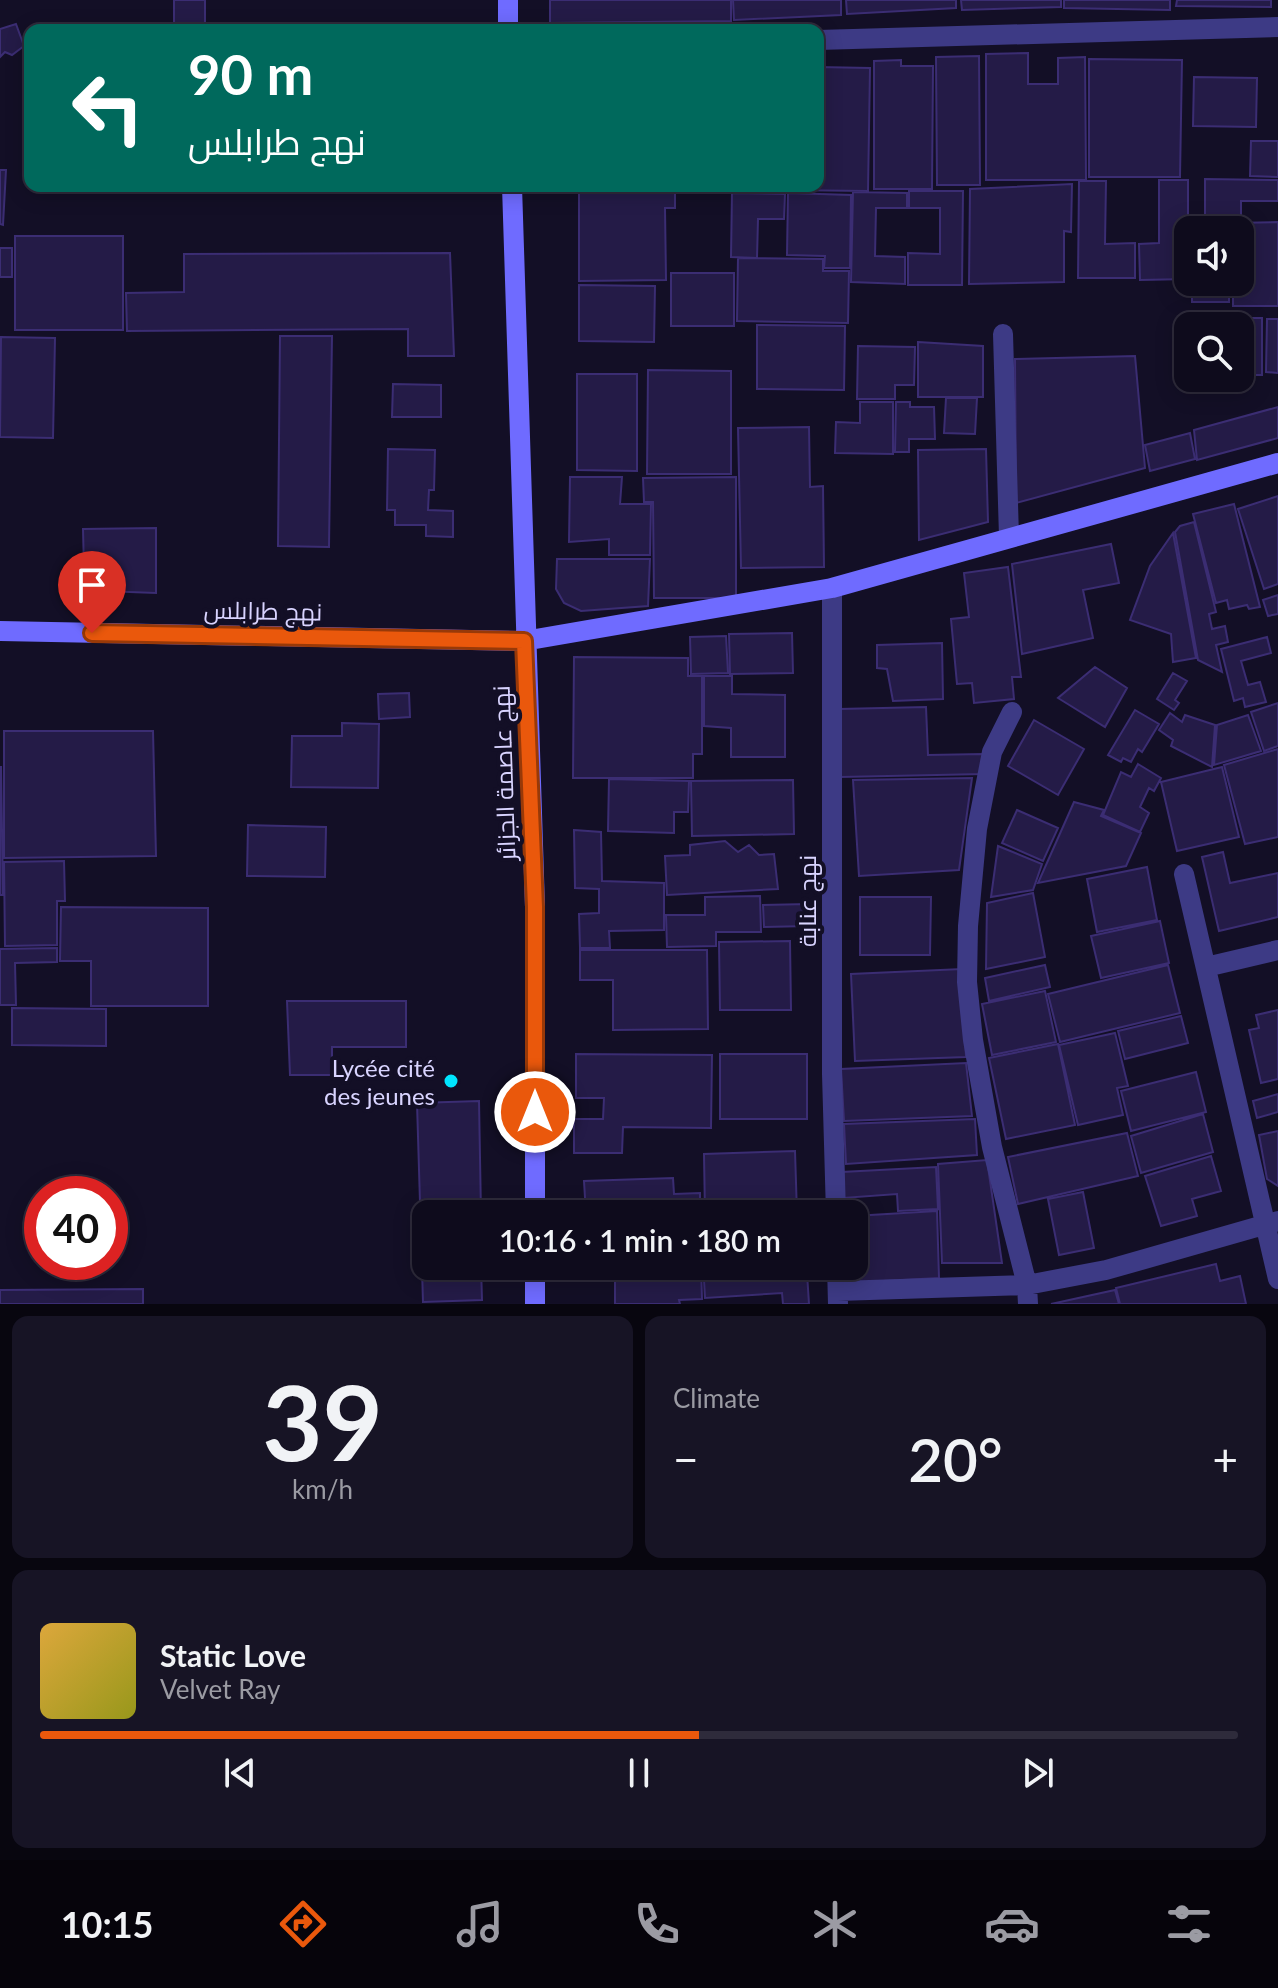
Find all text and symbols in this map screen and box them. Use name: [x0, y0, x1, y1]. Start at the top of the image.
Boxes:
text: 90 m: [188, 40, 313, 107]
icon: left: [56, 56, 160, 160]
text: نهج طرابلس: [188, 119, 366, 163]
map controls: [1174, 216, 1254, 392]
button: sound: [1174, 216, 1254, 296]
button: search: [1174, 312, 1254, 392]
pin: [58, 551, 126, 633]
icon: arrive: [70, 563, 114, 607]
street label: نهج طرابلس: [203, 594, 323, 629]
street label: نهج عاصمة الجزائر: [485, 685, 524, 863]
street label: نهج عنابة: [792, 855, 824, 947]
place label: Lycée cité des jeunes: [324, 1053, 435, 1110]
position arrow: [493, 1070, 577, 1154]
marker: Lycée cité des jeunes: [442, 1072, 460, 1090]
speed limit sign: 40: [24, 1176, 128, 1280]
text: 10:16 · 1 min · 180 m: [499, 1222, 781, 1258]
text: 39: [262, 1358, 383, 1483]
text: Climate: [673, 1382, 760, 1414]
text: 20°: [908, 1423, 1003, 1495]
text: −: [673, 1433, 699, 1485]
text: +: [1212, 1433, 1238, 1485]
text: km/h: [292, 1473, 353, 1505]
text: Static Love: [160, 1637, 306, 1673]
text: Velvet Ray: [160, 1673, 280, 1705]
icon: previous: [218, 1751, 262, 1795]
icon: pause: [617, 1751, 661, 1795]
icon: next: [1016, 1751, 1060, 1795]
icon: directions: [275, 1896, 331, 1952]
icon: music: [452, 1896, 508, 1952]
icon: phone: [629, 1896, 685, 1952]
icon: climate: [807, 1896, 863, 1952]
icon: car: [984, 1896, 1040, 1952]
icon: filters: [1161, 1896, 1217, 1952]
text: 10:15: [61, 1902, 153, 1946]

